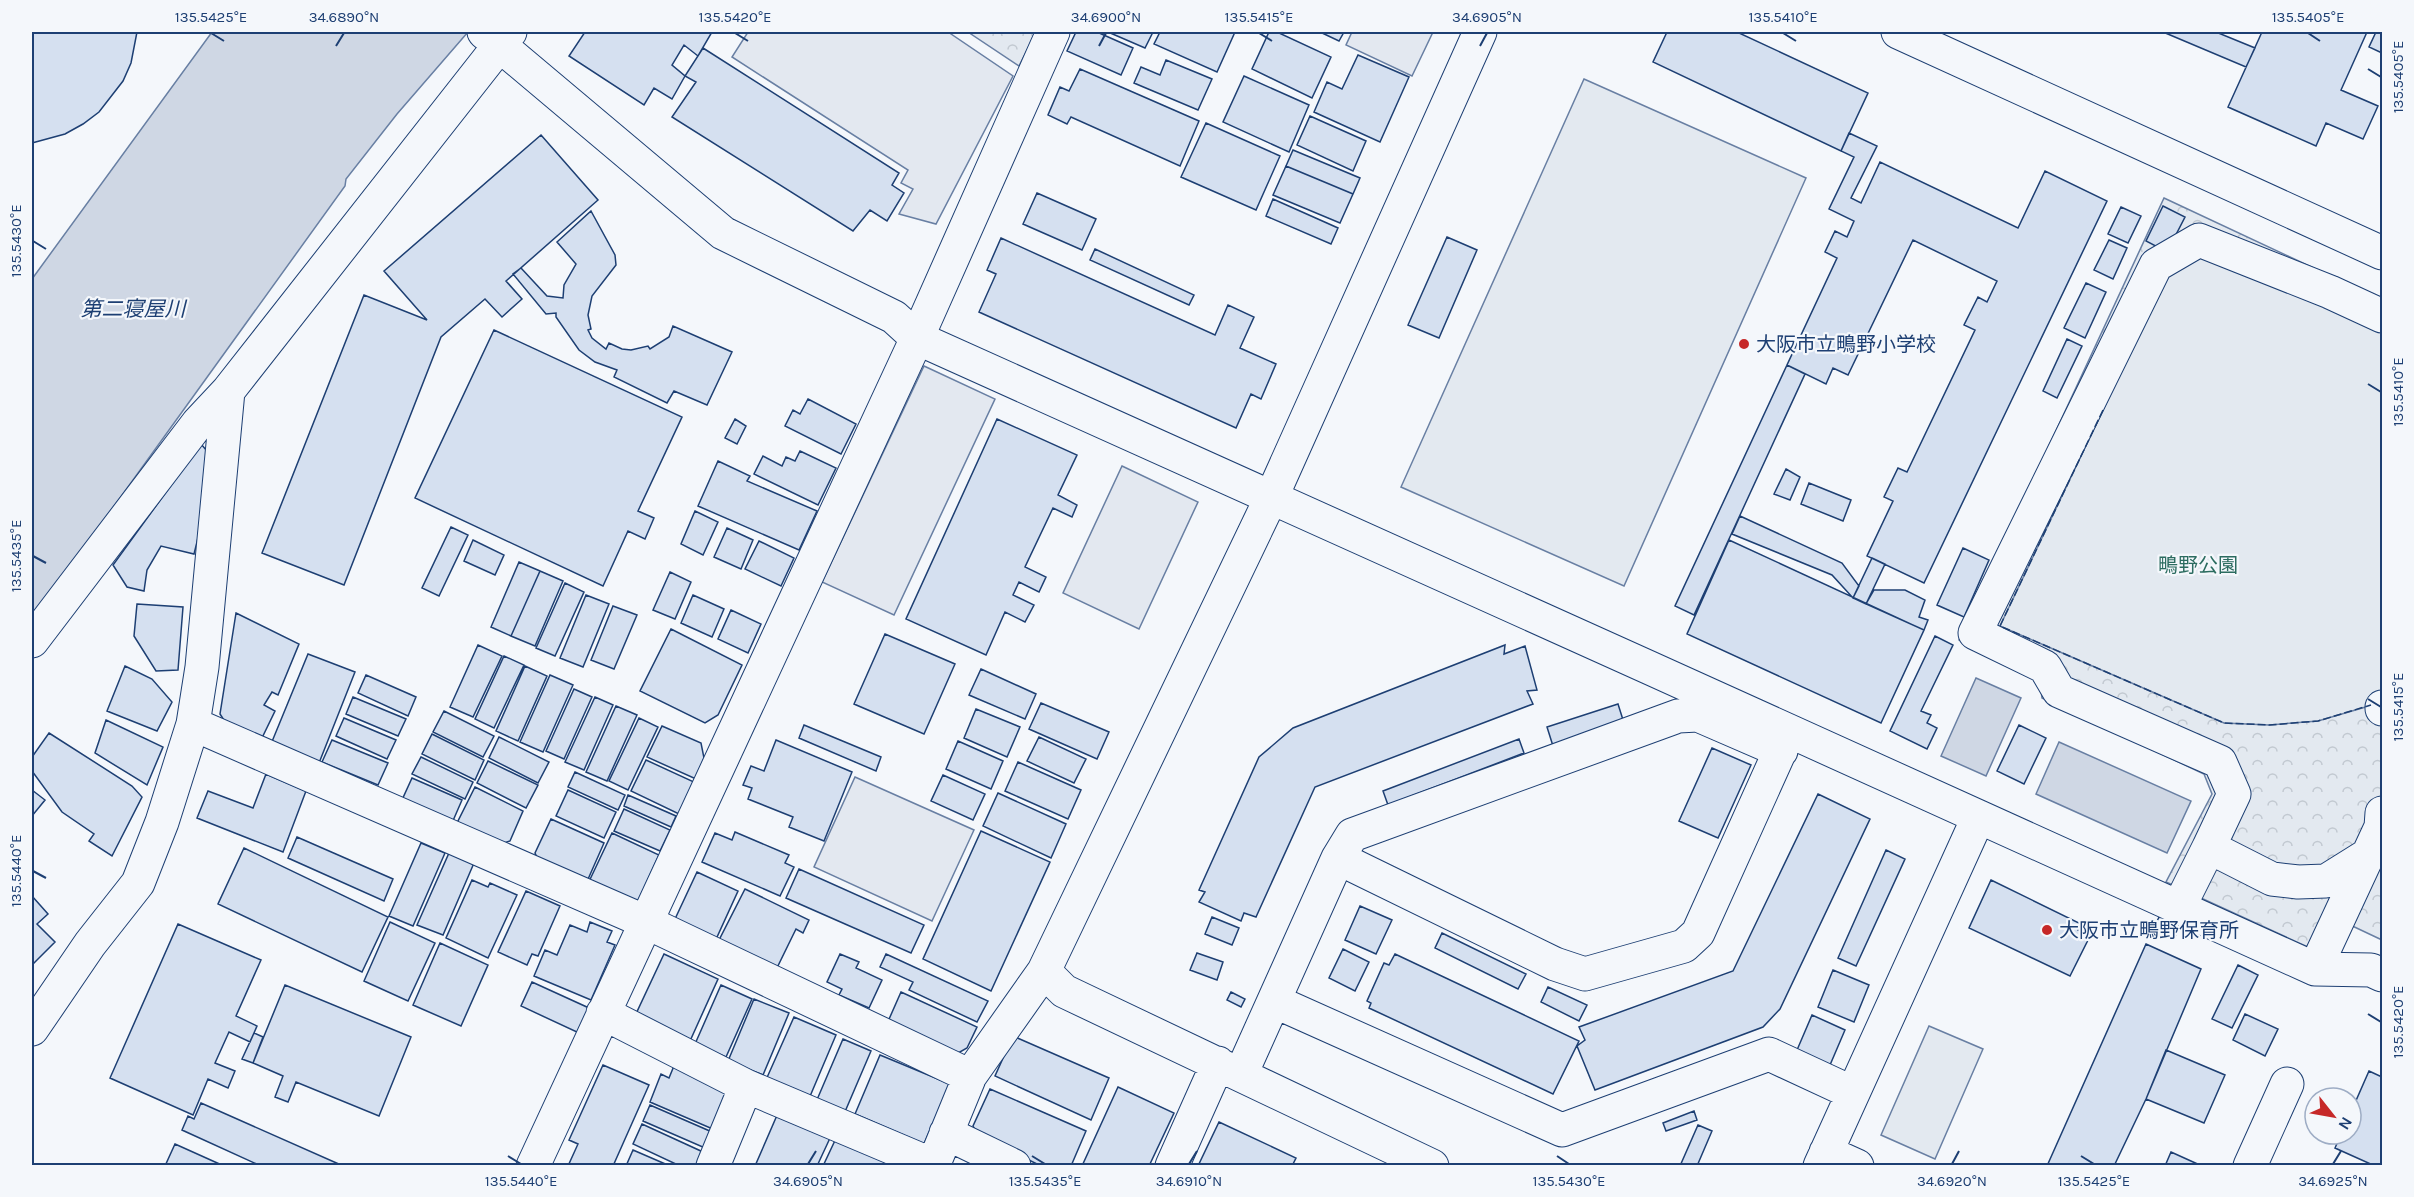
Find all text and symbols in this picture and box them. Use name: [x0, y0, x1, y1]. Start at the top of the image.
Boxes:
text: 135.5425°E: [175, 8, 247, 26]
text: 34.6890°N: [309, 8, 379, 26]
text: 135.5420°E: [699, 8, 771, 26]
text: 34.6900°N: [1071, 8, 1141, 26]
text: 135.5415°E: [1225, 8, 1293, 26]
text: 34.6905°N: [1452, 8, 1522, 26]
text: 135.5410°E: [1748, 8, 1818, 26]
text: 135.5405°E: [2272, 8, 2344, 26]
text: 135.5405°E: [2389, 41, 2407, 113]
text: 135.5430°E: [7, 204, 25, 278]
water label: 第二寝屋川: [81, 297, 187, 321]
place label: 大阪市立鴫野小学校: [1756, 333, 1936, 356]
marker: 大阪市立鴫野小学校: [1737, 337, 1751, 351]
text: 135.5410°E: [2389, 357, 2407, 427]
text: 135.5435°E: [7, 520, 25, 592]
park label: 鴫野公園: [2158, 554, 2238, 577]
text: 135.5415°E: [2389, 673, 2407, 741]
text: 135.5440°E: [7, 835, 25, 907]
place label: 大阪市立鴫野保育所: [2059, 919, 2239, 942]
marker: 大阪市立鴫野保育所: [2040, 923, 2054, 937]
text: 135.5420°E: [2389, 986, 2407, 1058]
north arrow: [2303, 1086, 2363, 1146]
text: N: [2334, 1114, 2357, 1133]
text: 135.5440°E: [485, 1172, 557, 1190]
text: 34.6905°N: [773, 1172, 843, 1190]
text: 135.5435°E: [1009, 1172, 1081, 1190]
text: 34.6910°N: [1156, 1172, 1222, 1190]
text: 135.5430°E: [1532, 1172, 1606, 1190]
text: 34.6920°N: [1917, 1172, 1987, 1190]
text: 135.5425°E: [2058, 1172, 2130, 1190]
text: 34.6925°N: [2298, 1172, 2368, 1190]

